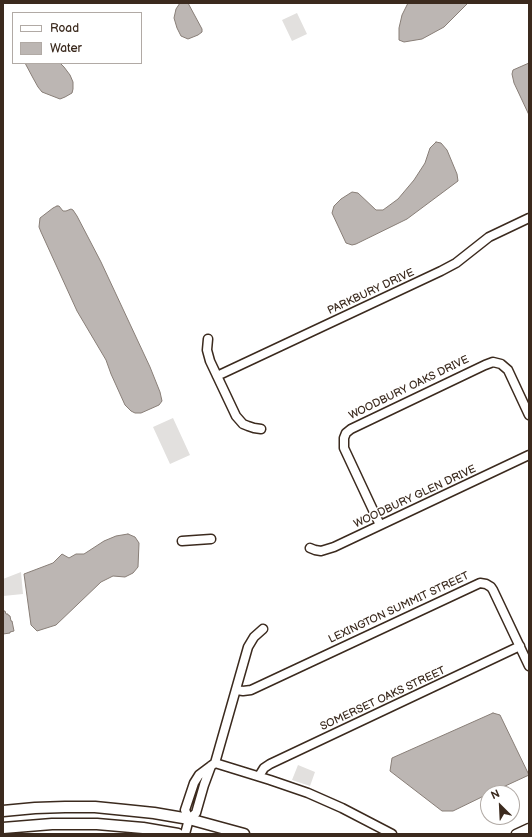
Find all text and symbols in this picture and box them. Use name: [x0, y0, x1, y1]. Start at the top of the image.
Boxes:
legend: [12, 12, 142, 64]
text: Road: [50, 21, 79, 36]
text: Water: [50, 41, 82, 56]
street label: PARKBURY DRIVE: [326, 266, 416, 318]
street label: WOODBURY OAKS DRIVE: [347, 353, 471, 423]
street label: WOODBURY GLEN DRIVE: [352, 463, 478, 531]
street label: LEXINGTON SUMMIT STREET: [327, 570, 471, 646]
street label: SOMERSET OAKS STREET: [318, 664, 448, 734]
north arrow: [480, 785, 520, 825]
text: N: [489, 787, 502, 802]

